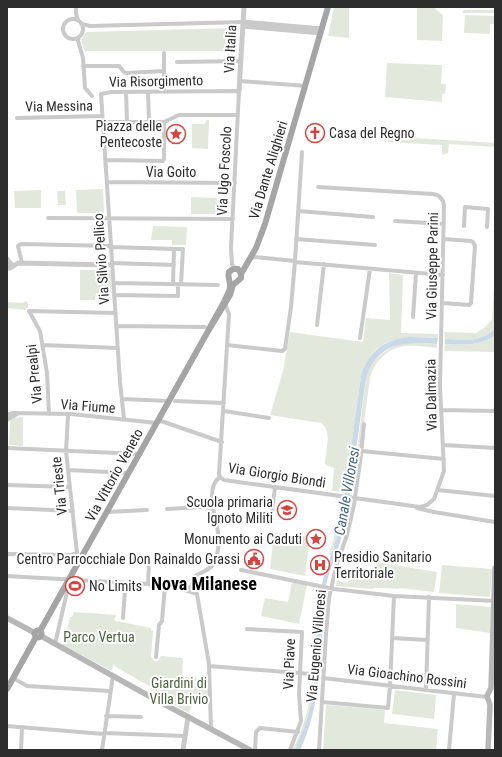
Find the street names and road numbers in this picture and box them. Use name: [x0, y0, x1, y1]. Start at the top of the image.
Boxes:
street label: Via Italia: [221, 24, 239, 74]
street label: Via Risorgimento: [109, 72, 203, 90]
street label: Via Messina: [25, 97, 93, 115]
street label: Via Dante Alighieri: [245, 119, 291, 221]
street label: Via Ugo Foscolo: [214, 126, 234, 216]
street label: Via Goito: [146, 164, 196, 180]
street label: Via Giuseppe Parini: [423, 212, 441, 320]
street label: Via Silvio Pellico: [90, 213, 112, 305]
street label: Via Prealpi: [23, 344, 45, 404]
street label: Via Dalmazia: [422, 359, 440, 431]
street label: Via Fiume: [60, 396, 116, 416]
street label: Via Vittorio Veneto: [82, 426, 146, 524]
street label: Via Trieste: [48, 456, 70, 516]
street label: Via Giorgio Biondi: [227, 459, 327, 491]
street label: Via Eugenio Villoresi: [303, 589, 329, 703]
street label: Via Piave: [280, 638, 298, 690]
street label: Via Gioachino Rossini: [346, 661, 468, 691]

